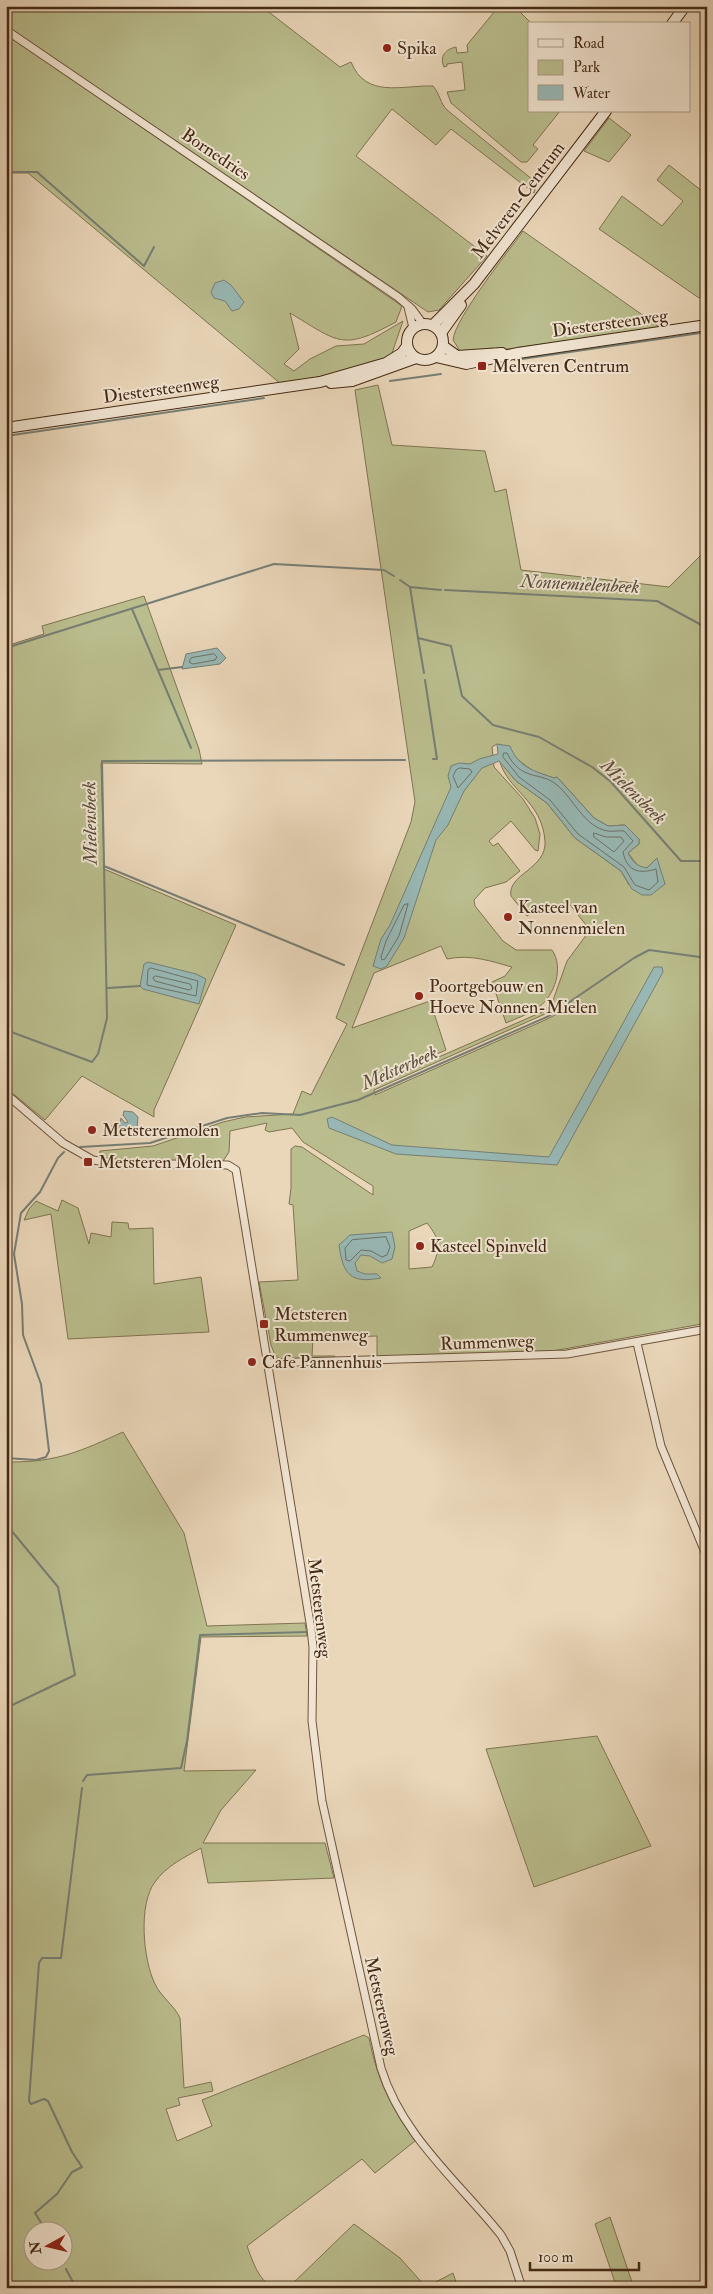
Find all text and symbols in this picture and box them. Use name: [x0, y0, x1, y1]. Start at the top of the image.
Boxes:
legend: [528, 22, 690, 112]
text: Road: [573, 34, 605, 53]
place label: Spika: [397, 37, 437, 60]
marker: Spika: [381, 42, 393, 54]
text: Park: [573, 58, 600, 77]
text: Water: [572, 84, 610, 103]
street label: Bornedries: [177, 123, 254, 186]
street label: Melveren-Centrum: [467, 137, 570, 264]
street label: Diestersteenweg: [551, 304, 671, 343]
place label: Melveren Centrum: [492, 355, 629, 378]
marker: Melveren Centrum: [476, 360, 488, 372]
street label: Diestersteenweg: [102, 370, 222, 409]
water label: Nonnemielenbeek: [519, 569, 640, 599]
water label: Mielensbeek: [595, 753, 671, 830]
water label: Mielensbeek: [77, 781, 103, 866]
place label: Kasteel van Nonnenmielen: [518, 896, 625, 940]
marker: Kasteel van Nonnenmielen: [502, 911, 514, 923]
place label: Poortgebouw en Hoeve Nonnen-Mielen: [429, 975, 597, 1019]
marker: Poortgebouw en Hoeve Nonnen-Mielen: [413, 990, 425, 1002]
water label: Melsterbeek: [356, 1040, 442, 1096]
place label: Metsterenmolen: [102, 1119, 219, 1142]
marker: Metsterenmolen: [86, 1124, 98, 1136]
place label: Metsteren Molen: [98, 1151, 222, 1174]
marker: Metsteren Molen: [82, 1156, 94, 1168]
place label: Kasteel Spinveld: [430, 1235, 547, 1258]
marker: Kasteel Spinveld: [414, 1240, 426, 1252]
place label: Metsteren Rummenweg: [274, 1303, 369, 1347]
marker: Metsteren Rummenweg: [258, 1318, 270, 1330]
street label: Rummenweg: [440, 1329, 535, 1356]
place label: Cafe Pannenhuis: [262, 1351, 382, 1374]
marker: Cafe Pannenhuis: [246, 1356, 258, 1368]
street label: Metsterenweg: [302, 1557, 337, 1661]
street label: Metsterenweg: [359, 1955, 404, 2059]
north arrow: [22, 2222, 72, 2272]
scale bar: [530, 2239, 639, 2271]
text: N: [26, 2240, 45, 2256]
text: 100 m: [538, 2248, 574, 2267]

